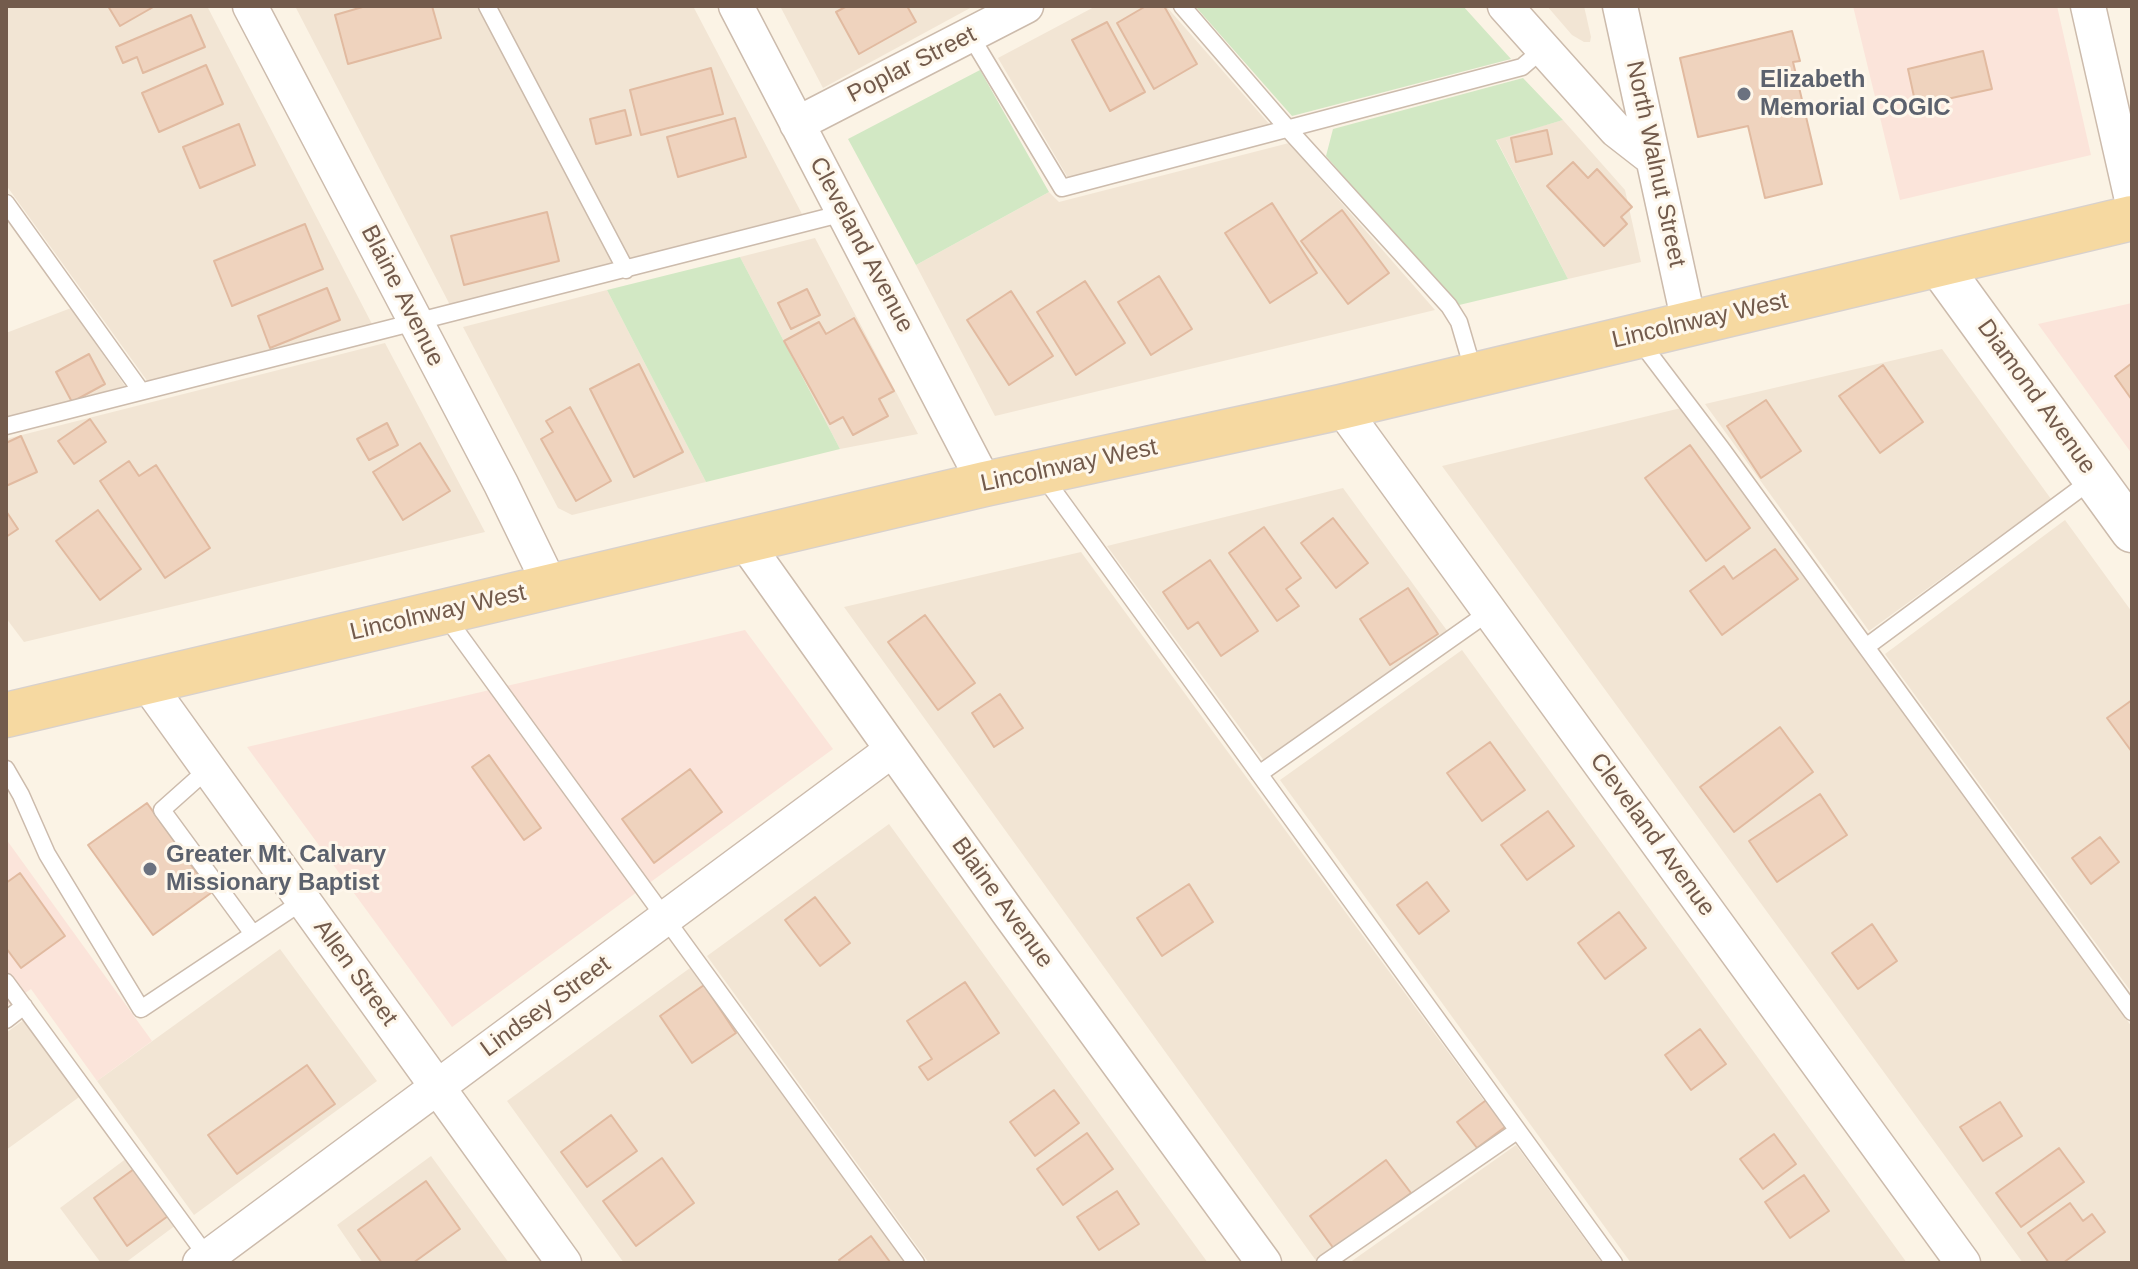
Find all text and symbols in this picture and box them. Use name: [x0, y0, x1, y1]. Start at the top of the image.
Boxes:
street label: Poplar Street: [843, 20, 981, 110]
street label: North Walnut Street: [1619, 58, 1691, 270]
place label: Elizabeth Memorial COGIC: [1760, 66, 1951, 122]
marker: Elizabeth Memorial COGIC: [1735, 85, 1753, 103]
street label: Cleveland Avenue: [803, 152, 919, 338]
street label: Blaine Avenue: [354, 221, 450, 371]
street label: Lincolnway West: [1609, 287, 1791, 355]
street label: Diamond Avenue: [1970, 314, 2102, 480]
street label: Lincolnway West: [978, 433, 1160, 499]
street label: Lincolnway West: [347, 579, 529, 647]
street label: Cleveland Avenue: [1583, 748, 1721, 922]
street label: Blaine Avenue: [945, 832, 1059, 974]
place label: Greater Mt. Calvary Missionary Baptist: [166, 841, 386, 897]
marker: Greater Mt. Calvary Missionary Baptist: [141, 860, 159, 878]
street label: Allen Street: [307, 914, 403, 1032]
street label: Lindsey Street: [475, 950, 617, 1064]

